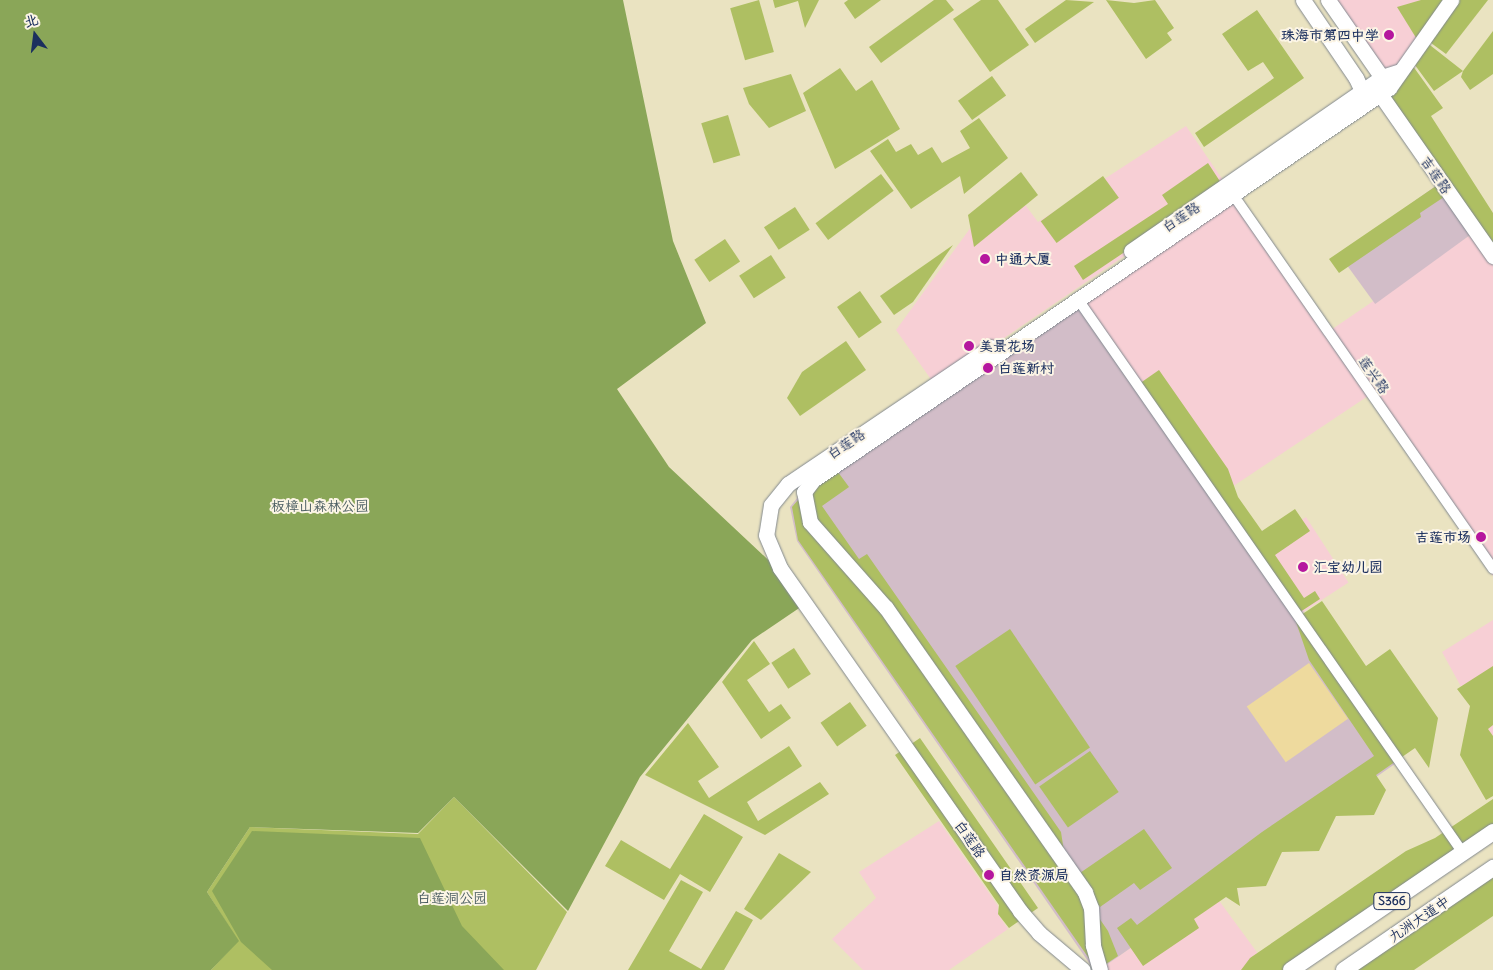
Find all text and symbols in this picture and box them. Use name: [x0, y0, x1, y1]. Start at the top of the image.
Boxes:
north arrow: [10, 10, 60, 60]
text: 北: [22, 10, 40, 31]
place label: 珠海市第四中学: [1281, 27, 1379, 43]
marker: 珠海市第四中学: [1383, 29, 1395, 41]
street label: 吉莲路: [1417, 153, 1455, 197]
street label: 白莲路: [1159, 198, 1203, 236]
place label: 中通大厦: [995, 251, 1051, 267]
marker: 中通大厦: [979, 253, 991, 265]
place label: 美景花场: [979, 338, 1035, 354]
marker: 美景花场: [963, 340, 975, 352]
street label: 莲兴路: [1355, 353, 1393, 397]
place label: 白莲新村: [998, 360, 1054, 376]
marker: 白莲新村: [982, 362, 994, 374]
street label: 白莲路: [824, 425, 868, 463]
park label: 板樟山森林公园: [271, 498, 369, 514]
place label: 吉莲市场: [1415, 529, 1471, 545]
marker: 吉莲市场: [1475, 531, 1487, 543]
place label: 汇宝幼儿园: [1313, 559, 1383, 575]
marker: 汇宝幼儿园: [1297, 561, 1309, 573]
street label: 白莲路: [951, 817, 989, 861]
place label: 自然资源局: [999, 867, 1069, 883]
marker: 自然资源局: [983, 869, 995, 881]
park label: 白莲洞公园: [417, 890, 487, 906]
road number: S366: [1373, 891, 1411, 910]
street label: 九洲大道中: [1385, 892, 1453, 946]

